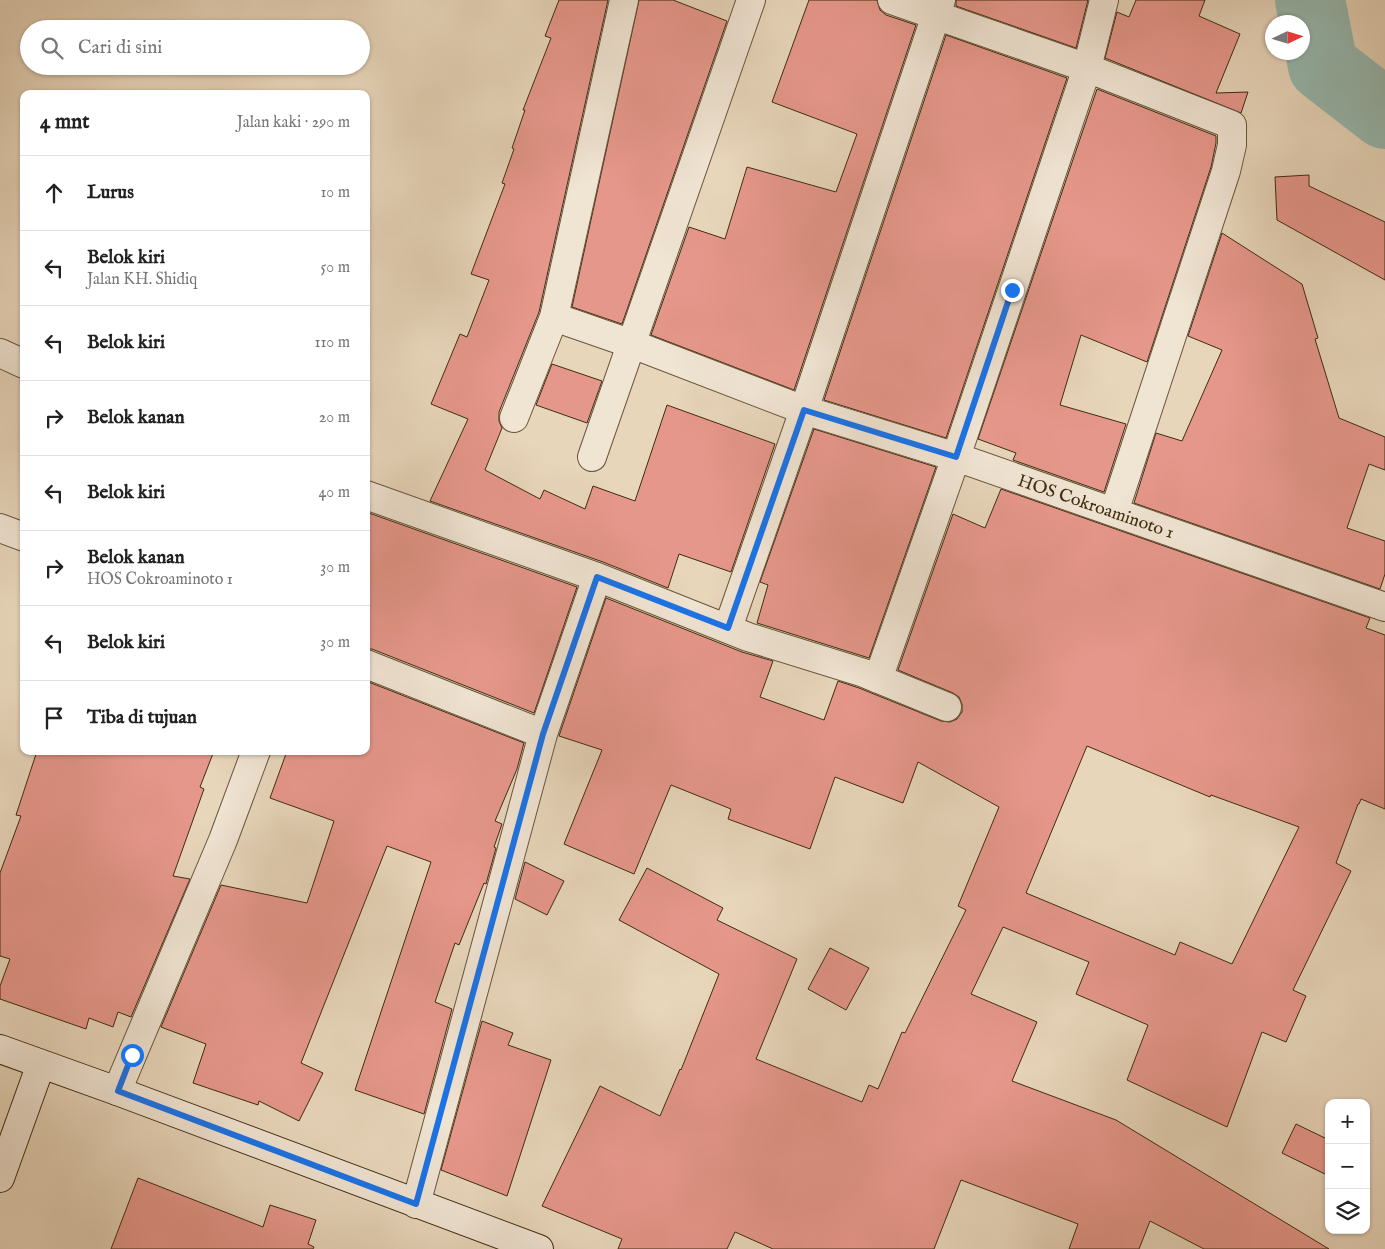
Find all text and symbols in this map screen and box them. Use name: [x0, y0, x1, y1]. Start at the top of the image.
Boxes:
north arrow: [1265, 15, 1310, 60]
search box: [20, 20, 370, 75]
icon: search: [38, 34, 66, 62]
text: Cari di sini: [78, 36, 162, 60]
text: 4 mnt: [40, 109, 89, 136]
text: Jalan kaki · 290 m: [237, 113, 350, 133]
icon: ahead: [40, 179, 68, 207]
text: Lurus: [87, 181, 134, 205]
text: 10 m: [320, 183, 350, 203]
text: Belok kiri: [87, 246, 165, 270]
icon: left: [40, 254, 68, 282]
text: 50 m: [321, 258, 350, 278]
text: Jalan KH. Shidiq: [87, 270, 197, 290]
route end: [1001, 279, 1024, 302]
icon: left: [40, 329, 68, 357]
text: Belok kiri: [87, 331, 165, 355]
text: 110 m: [314, 333, 350, 353]
icon: right: [40, 404, 68, 432]
text: Belok kanan: [87, 406, 185, 430]
text: 20 m: [319, 408, 350, 428]
street label: HOS Cokroaminoto 1: [1014, 470, 1177, 545]
icon: left: [40, 479, 68, 507]
text: Belok kiri: [87, 481, 165, 505]
text: 40 m: [318, 483, 350, 503]
text: Belok kanan: [87, 546, 185, 570]
icon: right: [40, 554, 68, 582]
text: 30 m: [320, 558, 350, 578]
text: HOS Cokroaminoto 1: [87, 570, 233, 590]
icon: left: [40, 629, 68, 657]
text: Belok kiri: [87, 631, 165, 655]
text: 30 m: [320, 633, 350, 653]
icon: arrive: [40, 704, 68, 732]
text: Tiba di tujuan: [87, 706, 197, 730]
route start: [121, 1044, 144, 1067]
map controls: [1325, 1099, 1370, 1234]
button: +: [1325, 1099, 1370, 1144]
button: −: [1325, 1144, 1370, 1189]
button: layers: [1325, 1189, 1370, 1234]

